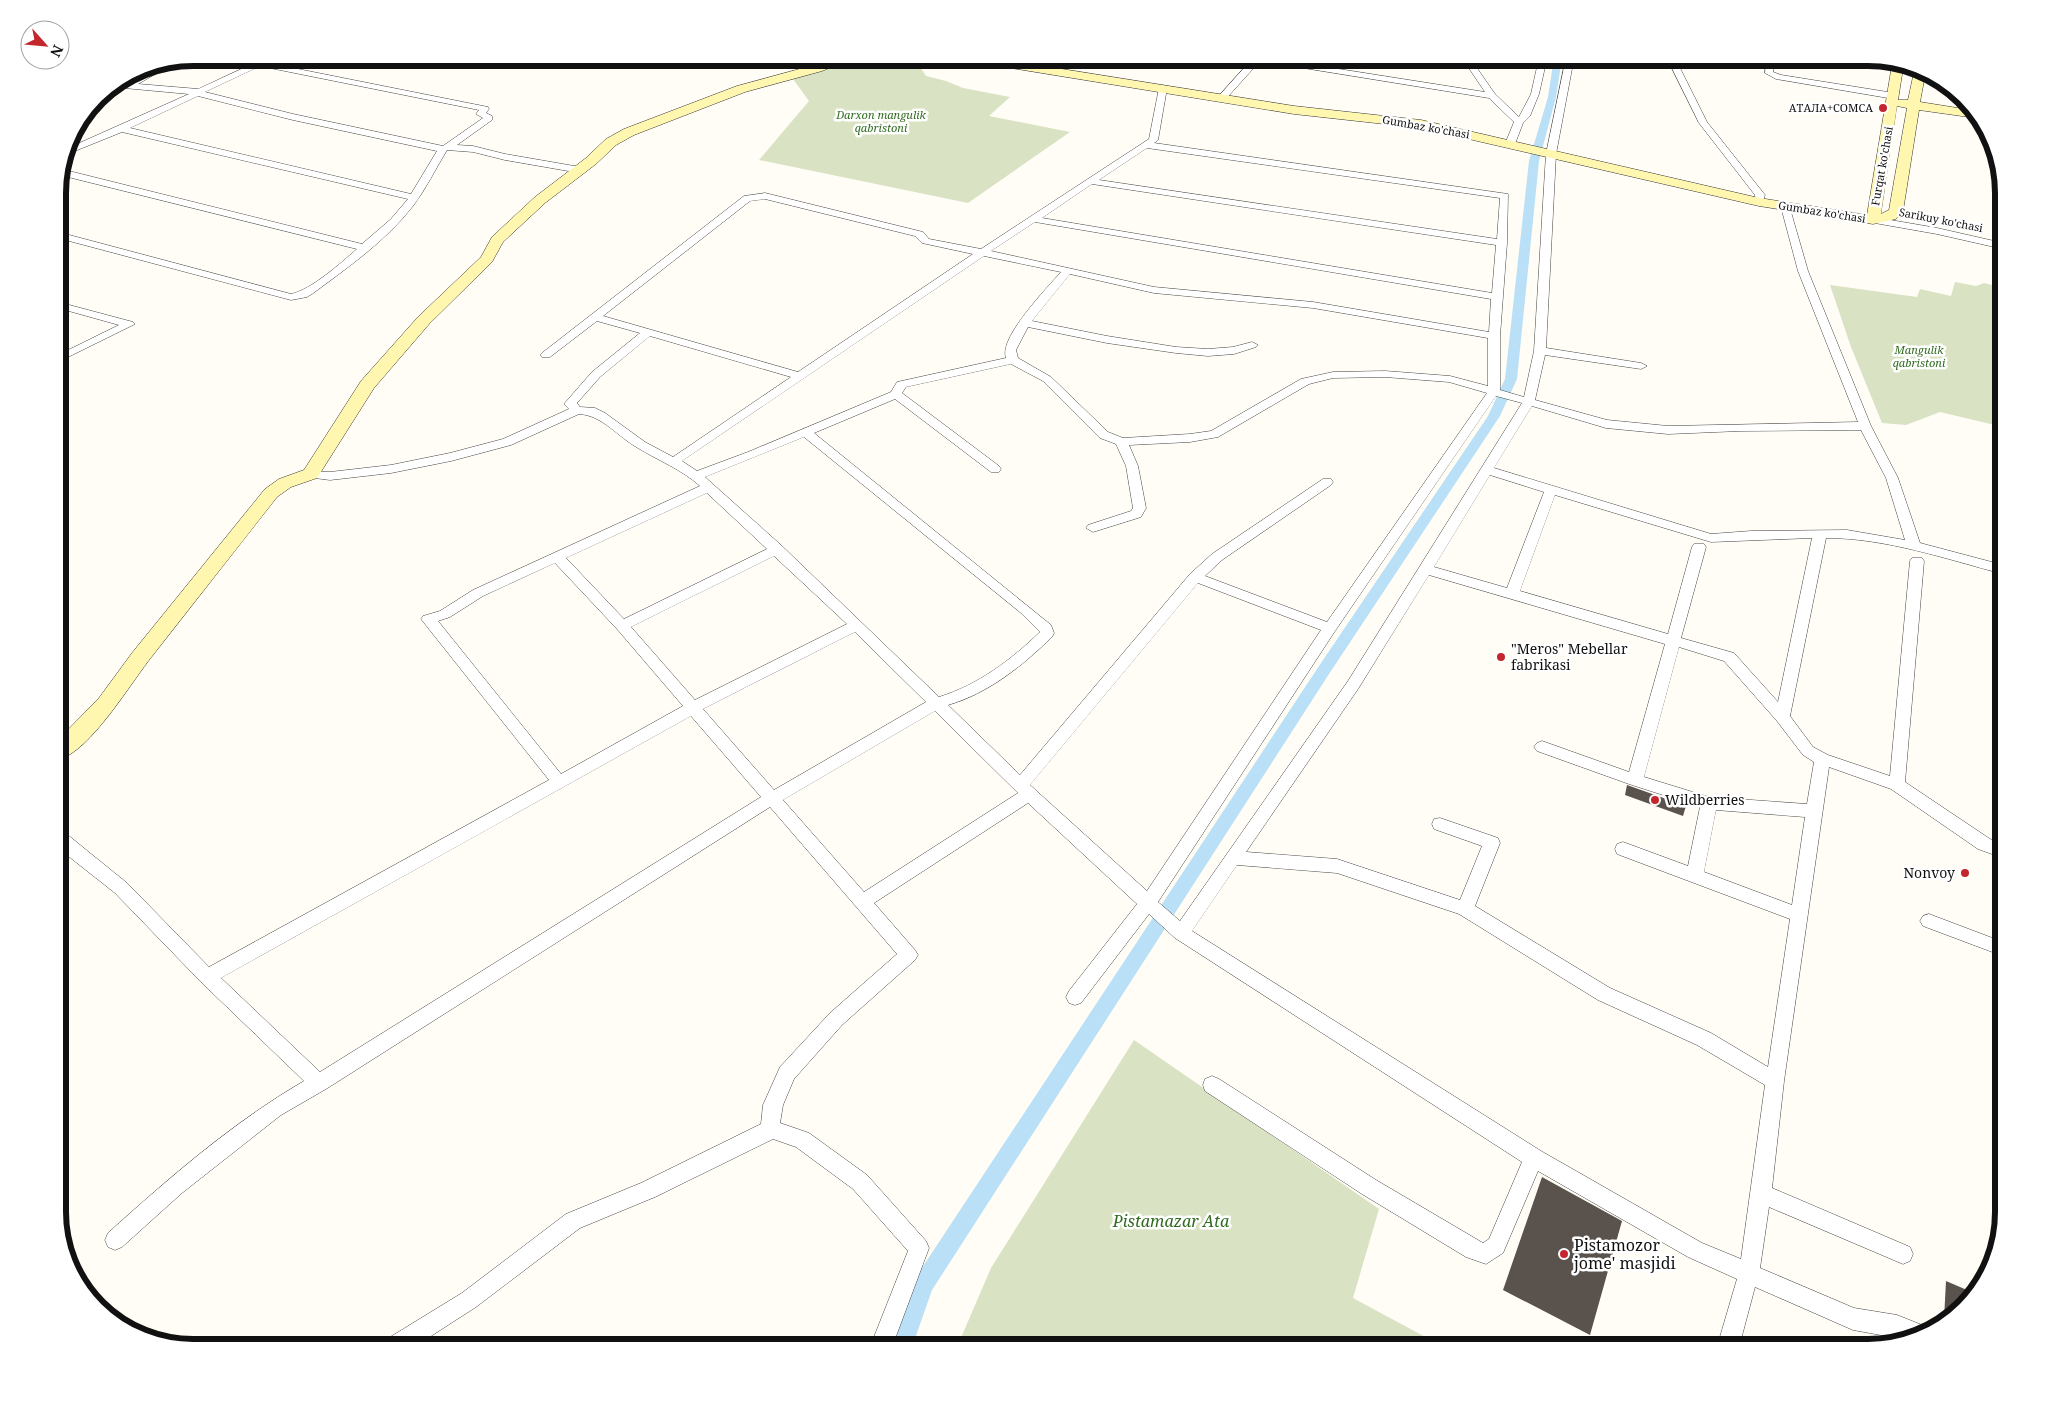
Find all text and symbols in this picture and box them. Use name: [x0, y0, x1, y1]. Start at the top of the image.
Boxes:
north arrow: [20, 20, 70, 70]
text: N: [46, 42, 68, 60]
place label: АТАЛА+СОМСА: [1789, 100, 1873, 115]
marker: АТАЛА+СОМСА: [1877, 102, 1889, 114]
park label: Darxon mangulik qabristoni: [835, 107, 927, 135]
street label: Gumbaz ko'chasi: [1381, 111, 1471, 142]
street label: Furqat ko'chasi: [1867, 125, 1896, 207]
street label: Gumbaz ko'chasi: [1777, 197, 1867, 226]
street label: Sarikuy ko'chasi: [1898, 204, 1985, 235]
park label: Mangulik qabristoni: [1893, 342, 1946, 370]
place label: "Meros" Mebellar fabrikasi: [1511, 639, 1628, 674]
marker: "Meros" Mebellar fabrikasi: [1495, 651, 1507, 663]
place label: Wildberries: [1665, 790, 1745, 809]
marker: Wildberries: [1649, 794, 1661, 806]
place label: Nonvoy: [1903, 863, 1955, 882]
marker: Nonvoy: [1959, 867, 1971, 879]
park label: Pistamazar Ata: [1112, 1210, 1230, 1232]
place label: Pistamozor jome' masjidi: [1573, 1234, 1676, 1274]
marker: Pistamozor jome' masjidi: [1558, 1248, 1570, 1260]

